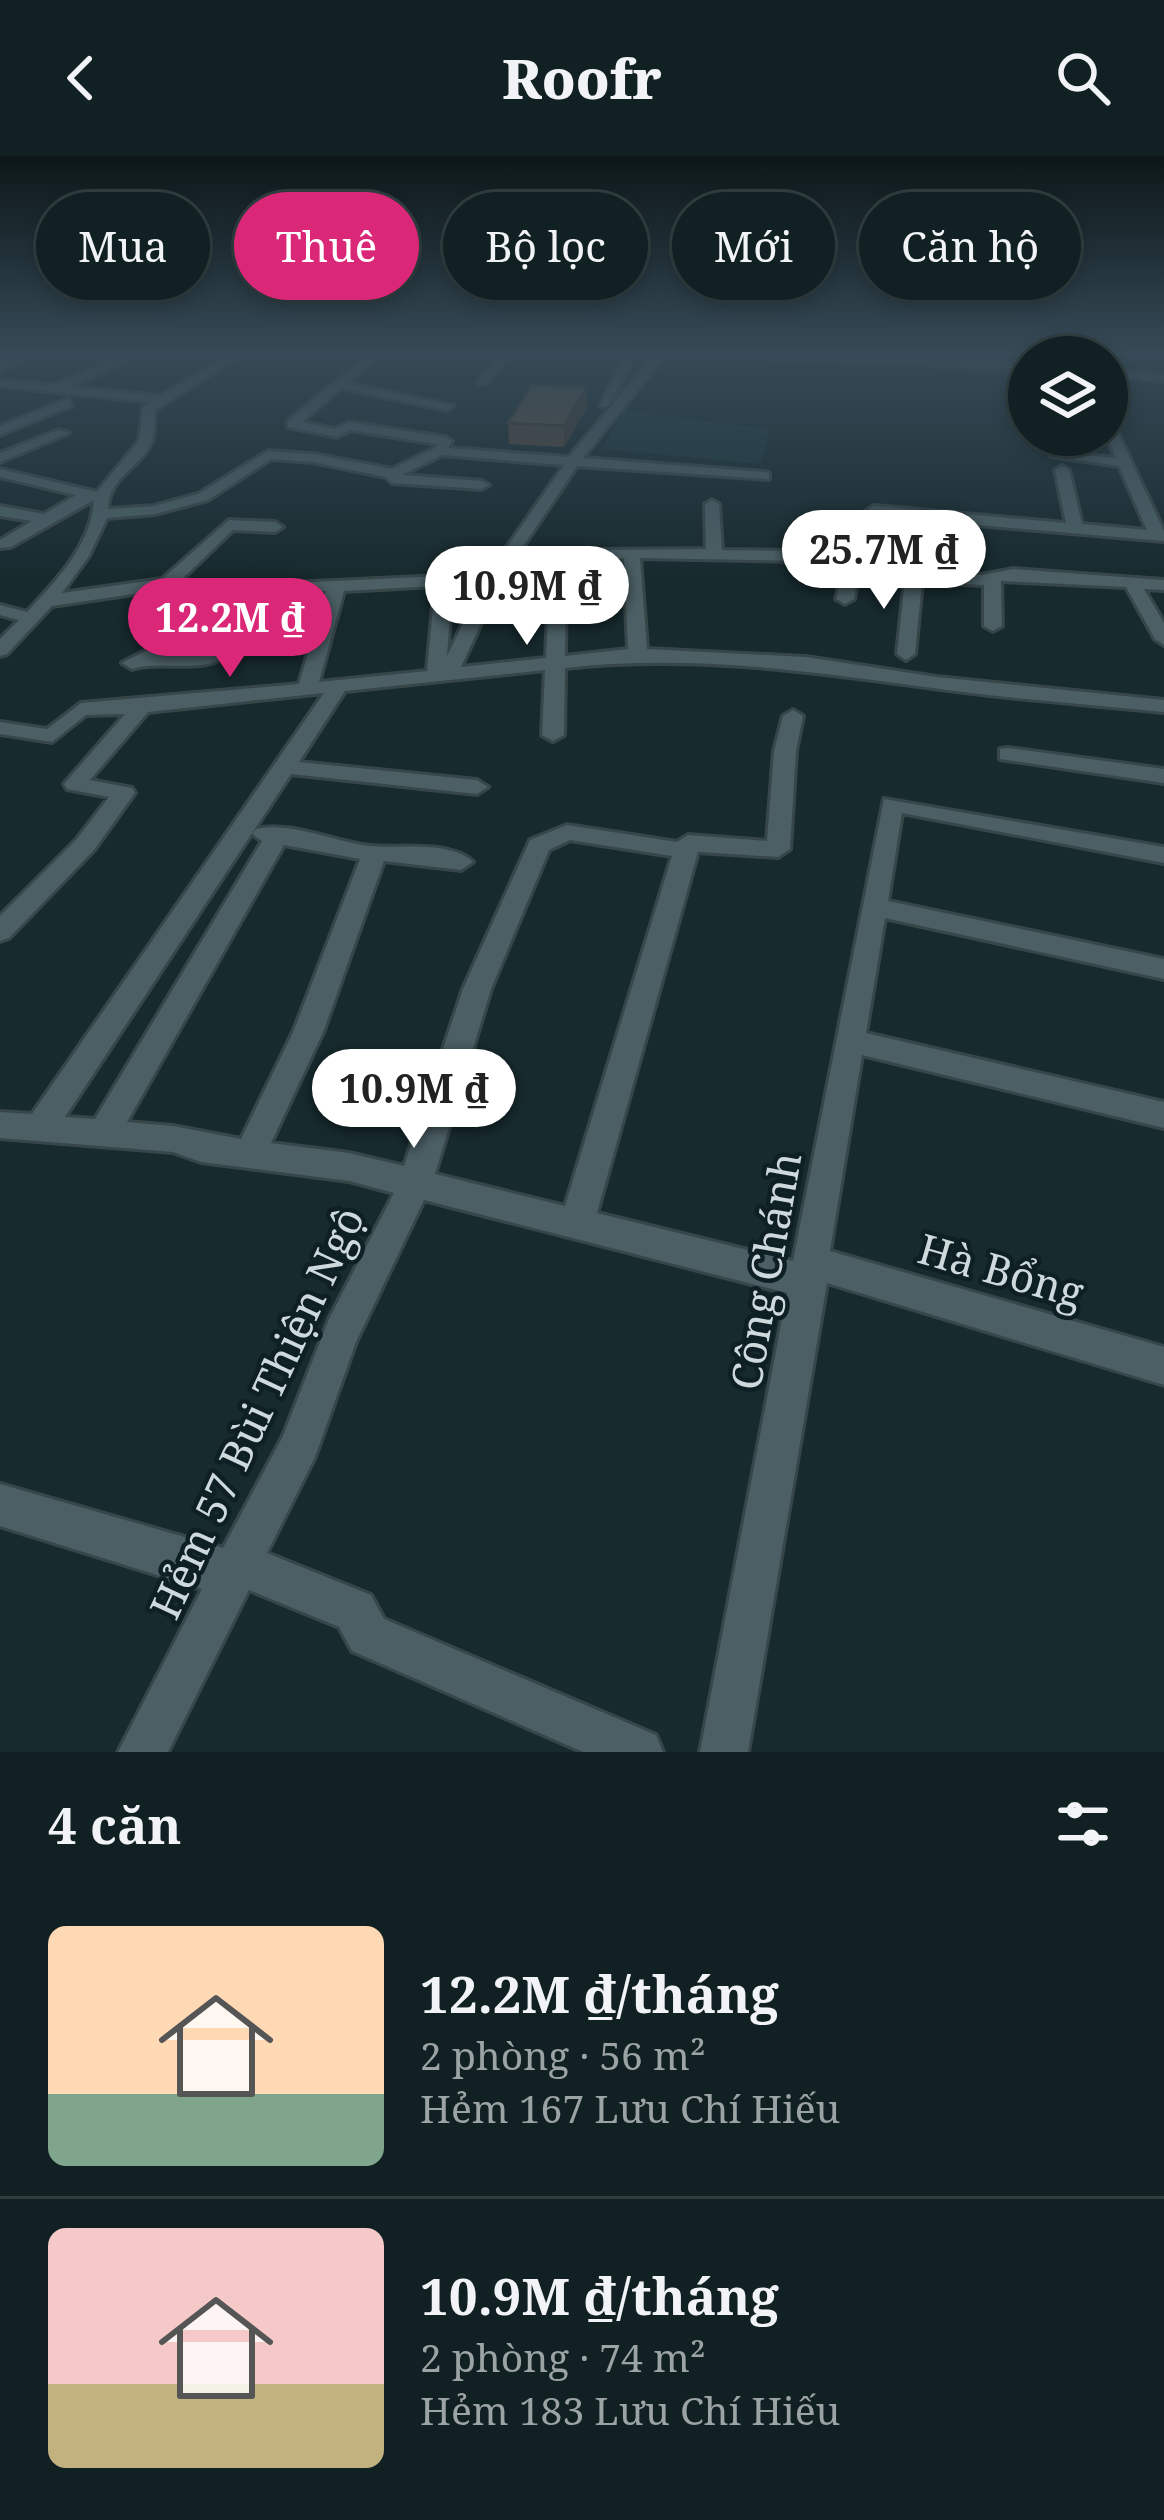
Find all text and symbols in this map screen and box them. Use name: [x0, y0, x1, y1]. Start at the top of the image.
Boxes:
text: Roofr: [502, 41, 662, 115]
icon: back: [48, 45, 114, 111]
icon: search: [1050, 45, 1116, 111]
chip: Mua: [36, 192, 210, 300]
chip: Thuê: [234, 192, 419, 300]
chip: Bộ lọc: [443, 192, 648, 300]
chip: Mới: [672, 192, 835, 300]
chip: Căn hộ: [859, 192, 1081, 300]
map controls: [1008, 336, 1128, 456]
button: layers: [1008, 336, 1128, 456]
pin: 25.7M ₫: [773, 510, 995, 612]
text: 25.7M ₫: [809, 522, 959, 575]
pin: 10.9M ₫: [416, 546, 638, 648]
text: 10.9M ₫: [452, 558, 602, 611]
pin: 12.2M ₫: [119, 578, 341, 680]
text: 12.2M ₫: [155, 590, 305, 643]
pin: 10.9M ₫: [303, 1049, 525, 1151]
text: 10.9M ₫: [339, 1061, 489, 1114]
street label: Công Chánh: [716, 1147, 813, 1394]
street label: Hẻm 57 Bùi Thiện Ngộ: [135, 1197, 376, 1627]
street label: Hà Bổng: [912, 1219, 1091, 1320]
text: 4 căn: [48, 1789, 182, 1859]
icon: filters: [1050, 1791, 1116, 1857]
text: 12.2M ₫/tháng: [420, 1958, 779, 2028]
icon: home: [144, 1974, 288, 2118]
text: 2 phòng · 56 m²: [420, 2028, 706, 2081]
text: Hẻm 167 Lưu Chí Hiếu: [420, 2081, 840, 2134]
text: 10.9M ₫/tháng: [420, 2260, 779, 2330]
icon: home: [144, 2276, 288, 2420]
text: 2 phòng · 74 m²: [420, 2330, 706, 2383]
text: Hẻm 183 Lưu Chí Hiếu: [420, 2383, 840, 2436]

